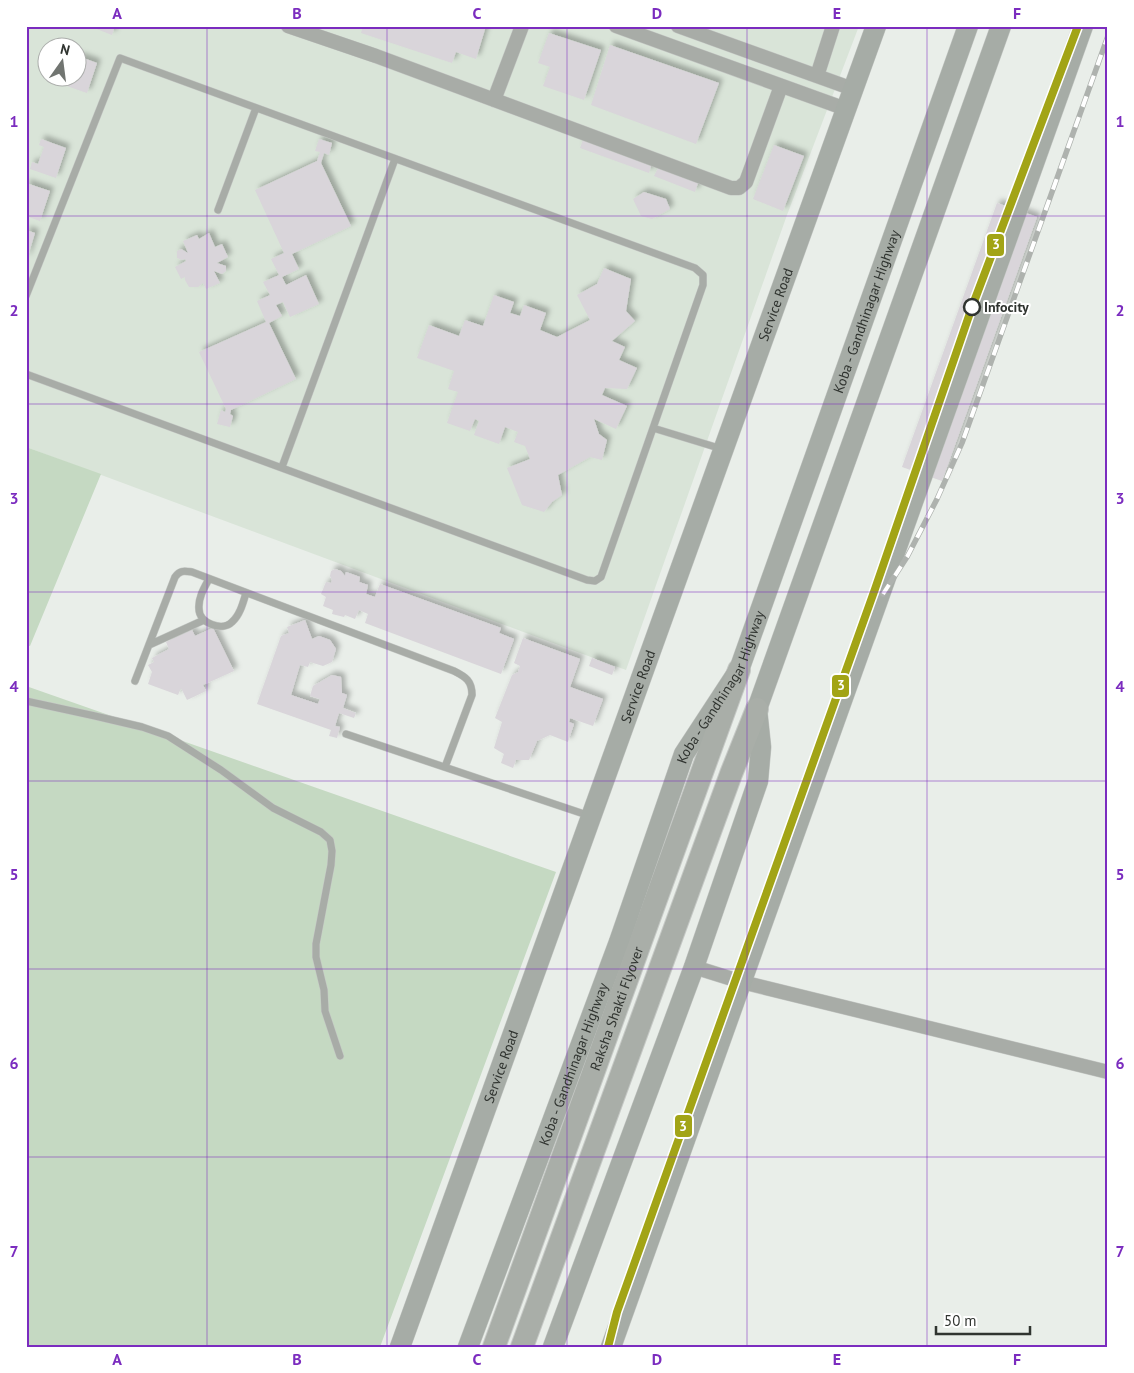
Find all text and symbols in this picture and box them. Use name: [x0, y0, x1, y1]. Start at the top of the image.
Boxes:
text: A: [112, 3, 122, 23]
text: B: [292, 3, 302, 23]
text: C: [473, 3, 482, 23]
text: D: [652, 3, 662, 23]
text: E: [833, 3, 841, 23]
text: F: [1013, 3, 1021, 23]
north arrow: [38, 38, 88, 88]
text: N: [59, 40, 72, 59]
text: 1: [9, 111, 19, 131]
text: 1: [1115, 111, 1125, 131]
street label: Koba - Gandhinagar Highway: [829, 227, 904, 396]
line badge: 3: [986, 233, 1005, 257]
text: 3: [992, 235, 1000, 253]
street label: Service Road: [754, 266, 797, 344]
marker: Infocity: [963, 298, 981, 316]
place label: Infocity: [984, 298, 1029, 316]
text: 2: [9, 300, 19, 320]
text: 2: [1115, 300, 1125, 320]
text: 3: [9, 488, 19, 508]
text: 3: [1115, 488, 1125, 508]
street label: Koba - Gandhinagar Highway: [672, 608, 769, 766]
street label: Service Road: [617, 648, 659, 726]
line badge: 3: [831, 674, 850, 698]
text: 4: [9, 676, 19, 696]
text: 3: [837, 676, 845, 694]
text: 4: [1115, 676, 1125, 696]
text: 5: [9, 864, 19, 884]
text: 5: [1115, 864, 1125, 884]
street label: Raksha Shakti Flyover: [586, 944, 647, 1073]
street label: Koba - Gandhinagar Highway: [535, 980, 612, 1148]
street label: Service Road: [480, 1028, 522, 1106]
text: 6: [9, 1053, 19, 1073]
text: 6: [1115, 1053, 1125, 1073]
line badge: 3: [674, 1114, 693, 1138]
text: 3: [679, 1117, 687, 1135]
text: 7: [9, 1241, 19, 1261]
text: 7: [1115, 1241, 1125, 1261]
scale bar: [936, 1303, 1030, 1335]
text: 50 m: [944, 1311, 977, 1330]
text: A: [112, 1349, 122, 1369]
text: B: [292, 1349, 302, 1369]
text: C: [473, 1349, 482, 1369]
text: D: [652, 1349, 662, 1369]
text: E: [833, 1349, 841, 1369]
text: F: [1013, 1349, 1021, 1369]

